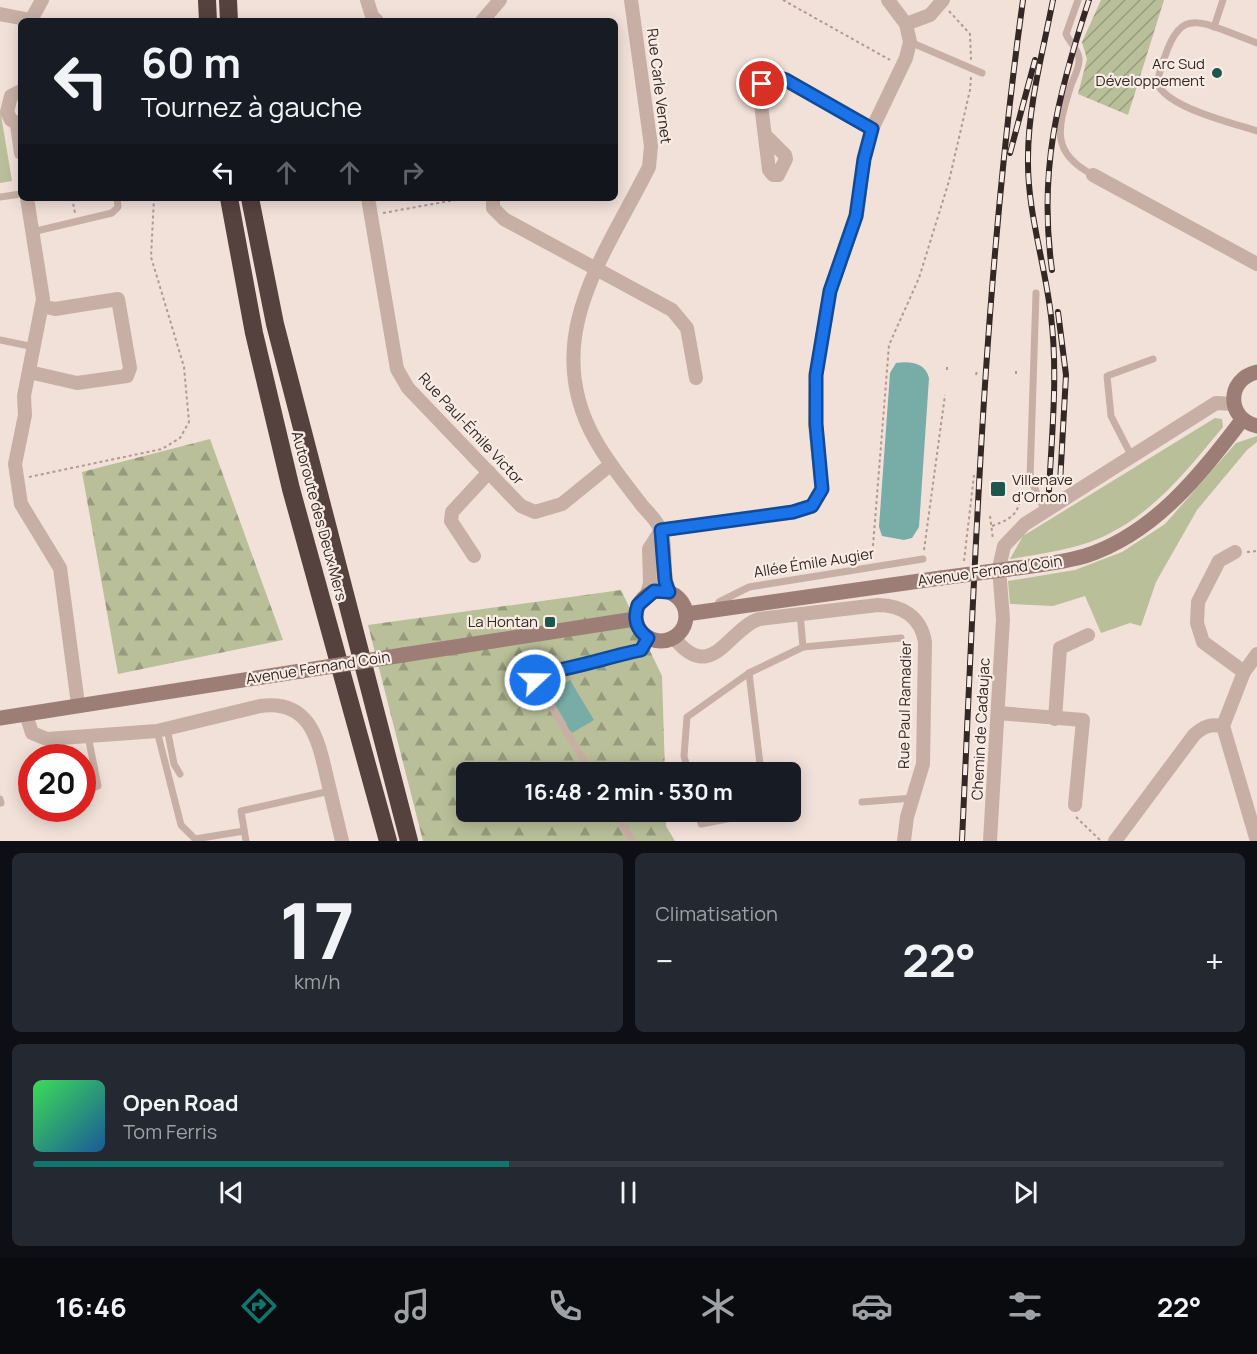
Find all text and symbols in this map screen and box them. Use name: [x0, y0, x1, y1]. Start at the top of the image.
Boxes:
street label: Rue Carle Vernet: [642, 27, 677, 145]
text: 60 m: [141, 33, 241, 91]
icon: left: [42, 42, 120, 120]
place label: Arc Sud Développement: [1096, 53, 1205, 91]
pin: [736, 58, 787, 109]
marker: Arc Sud Développement: [1210, 66, 1224, 80]
icon: arrive: [745, 67, 778, 100]
text: Tournez à gauche: [141, 88, 362, 125]
icon: left: [207, 156, 240, 189]
icon: ahead: [270, 156, 303, 189]
icon: ahead: [333, 156, 366, 189]
icon: right: [396, 156, 429, 189]
street label: Rue Paul-Émile Victor: [414, 368, 529, 490]
street label: Autoroute des Deux Mers: [287, 429, 352, 603]
place label: Villenave d'Ornon: [1012, 469, 1073, 507]
marker: Villenave d'Ornon: [989, 480, 1007, 498]
street label: Allée Émile Augier: [752, 542, 876, 582]
street label: Avenue Fernand Coin: [916, 550, 1064, 591]
place label: La Hontan: [468, 611, 538, 632]
marker: La Hontan: [543, 615, 557, 629]
street label: Rue Paul Ramadier: [893, 640, 916, 769]
street label: Avenue Fernand Coin: [244, 646, 392, 689]
position arrow: [503, 648, 567, 712]
street label: Chemin de Cadaujac: [966, 657, 995, 801]
speed limit sign: 20: [18, 744, 96, 822]
text: 16:48 · 2 min · 530 m: [524, 777, 733, 807]
text: 17: [279, 876, 355, 982]
text: Climatisation: [656, 900, 778, 927]
text: 22°: [902, 929, 976, 991]
text: −: [656, 938, 673, 983]
text: +: [1205, 938, 1224, 983]
text: km/h: [294, 968, 341, 995]
text: Open Road: [123, 1088, 238, 1118]
text: Tom Ferris: [123, 1118, 217, 1145]
icon: previous: [215, 1176, 248, 1209]
icon: pause: [612, 1176, 645, 1209]
icon: next: [1009, 1176, 1042, 1209]
icon: directions: [238, 1285, 280, 1327]
icon: music: [391, 1285, 433, 1327]
icon: phone: [544, 1285, 586, 1327]
icon: climate: [697, 1285, 739, 1327]
icon: car: [851, 1285, 893, 1327]
icon: filters: [1004, 1285, 1046, 1327]
text: 16:46: [56, 1288, 127, 1325]
text: 22°: [1157, 1288, 1201, 1325]

